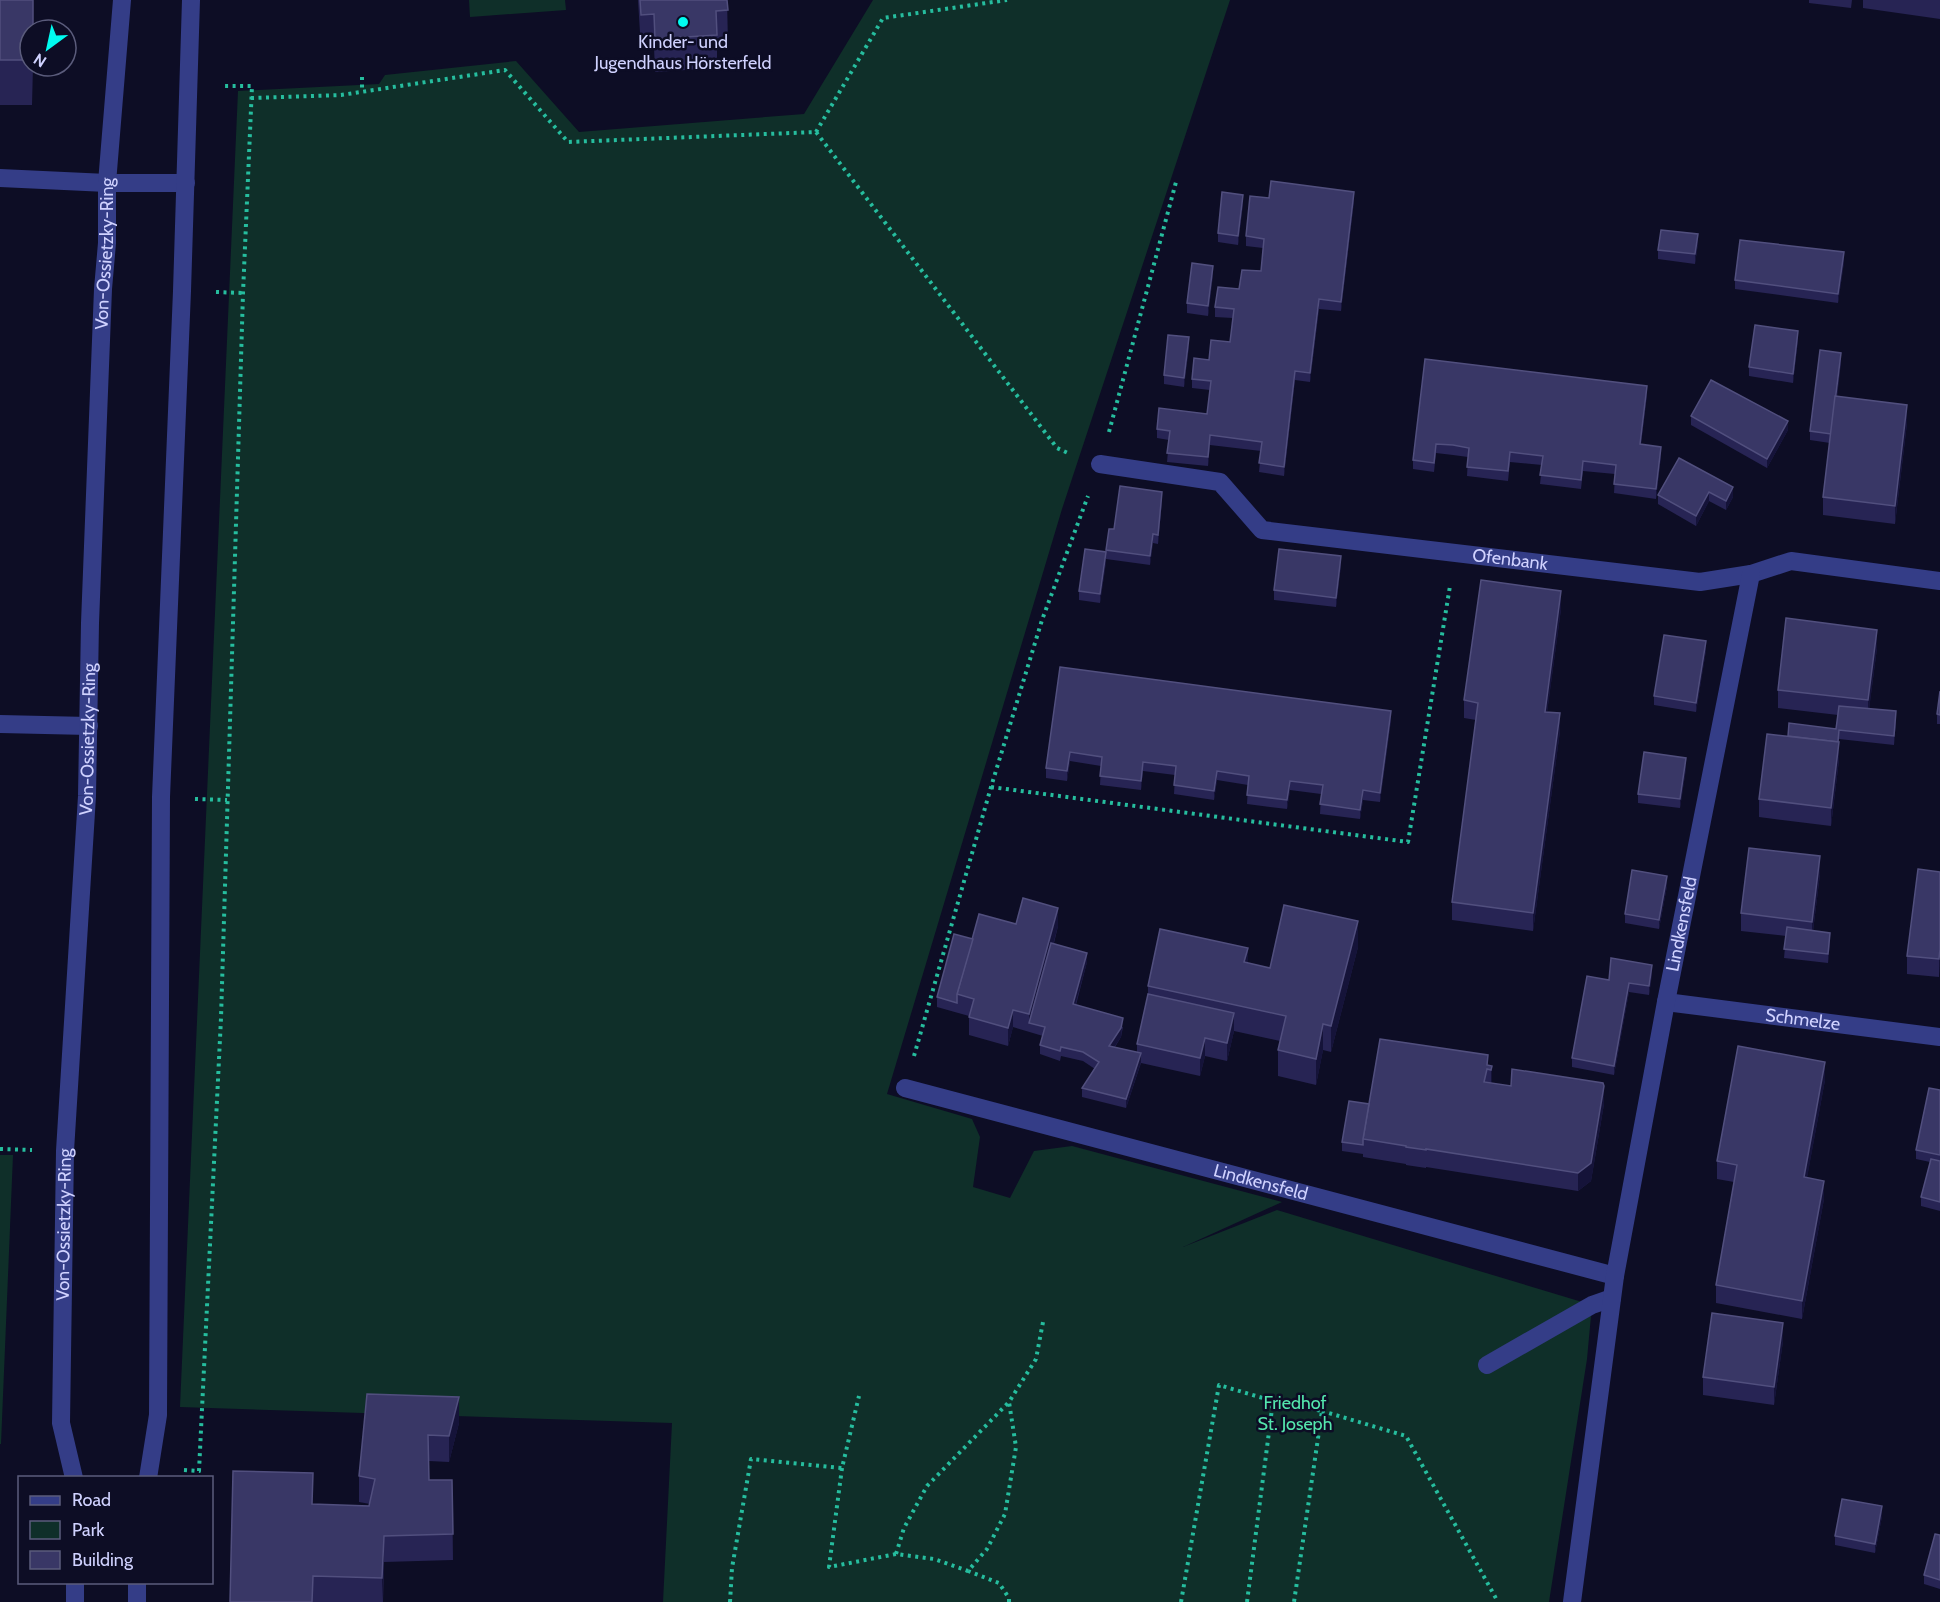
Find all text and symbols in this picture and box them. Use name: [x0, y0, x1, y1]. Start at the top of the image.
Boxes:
marker: Kinder- und Jugendhaus Hörsterfeld: [676, 15, 690, 29]
north arrow: [18, 18, 78, 78]
place label: Kinder- und Jugendhaus Hörsterfeld: [594, 31, 771, 74]
text: N: [30, 49, 50, 71]
street label: Von-Ossietzky-Ring: [90, 176, 118, 330]
street label: Ofenbank: [1471, 544, 1550, 575]
street label: Von-Ossietzky-Ring: [75, 662, 100, 816]
street label: Lindkensfeld: [1661, 875, 1702, 974]
street label: Schmelze: [1764, 1004, 1842, 1035]
street label: Von-Ossietzky-Ring: [52, 1147, 76, 1301]
street label: Lindkensfeld: [1211, 1159, 1310, 1205]
park label: Friedhof St. Joseph: [1258, 1392, 1332, 1435]
legend: [18, 1476, 213, 1584]
text: Road: [72, 1489, 111, 1511]
text: Park: [72, 1519, 105, 1541]
text: Building: [72, 1549, 134, 1571]

